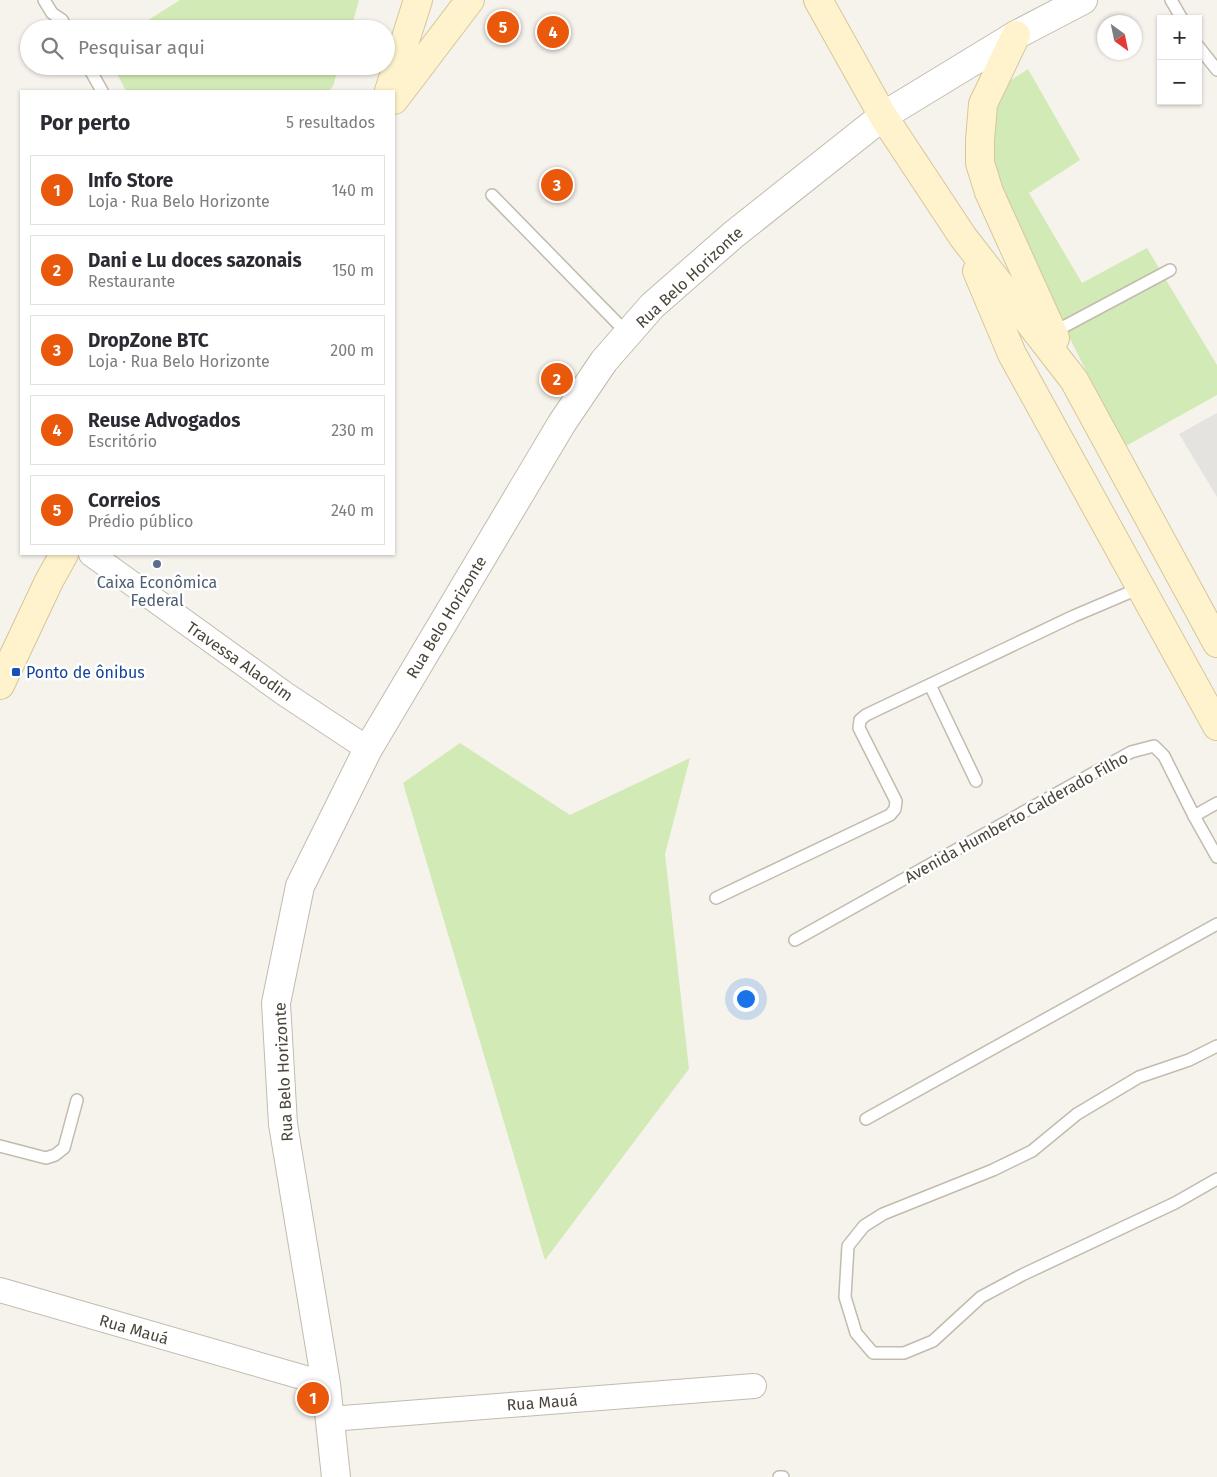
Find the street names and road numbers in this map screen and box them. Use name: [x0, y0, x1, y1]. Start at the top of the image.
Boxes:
street label: Rua Belo Horizonte: [632, 223, 747, 332]
street label: Rua Belo Horizonte: [402, 553, 490, 682]
street label: Travessa Alaodim: [183, 618, 297, 705]
street label: Avenida Humberto Calderado Filho: [901, 748, 1131, 887]
street label: Rua Belo Horizonte: [270, 1002, 297, 1142]
street label: Rua Mauá: [97, 1311, 171, 1348]
street label: Rua Mauá: [506, 1391, 578, 1414]

